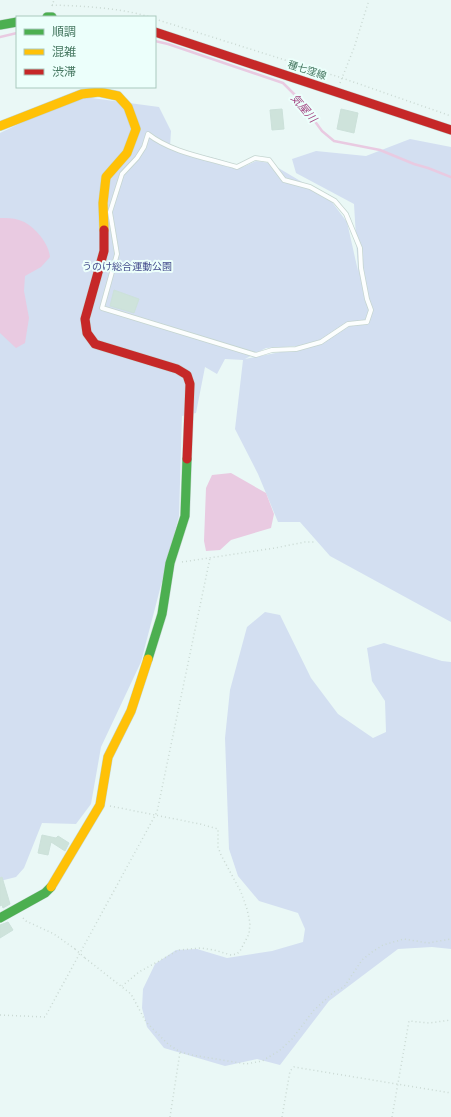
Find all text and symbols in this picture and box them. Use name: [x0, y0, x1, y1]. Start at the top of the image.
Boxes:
legend: [16, 16, 156, 88]
text: 順調: [52, 25, 76, 39]
text: 混雑: [52, 45, 76, 59]
street label: 種七窪線: [286, 59, 328, 81]
text: 渋滞: [52, 65, 76, 79]
water label: 気屋川: [289, 92, 320, 125]
park label: うのけ総合運動公園: [82, 261, 172, 272]

